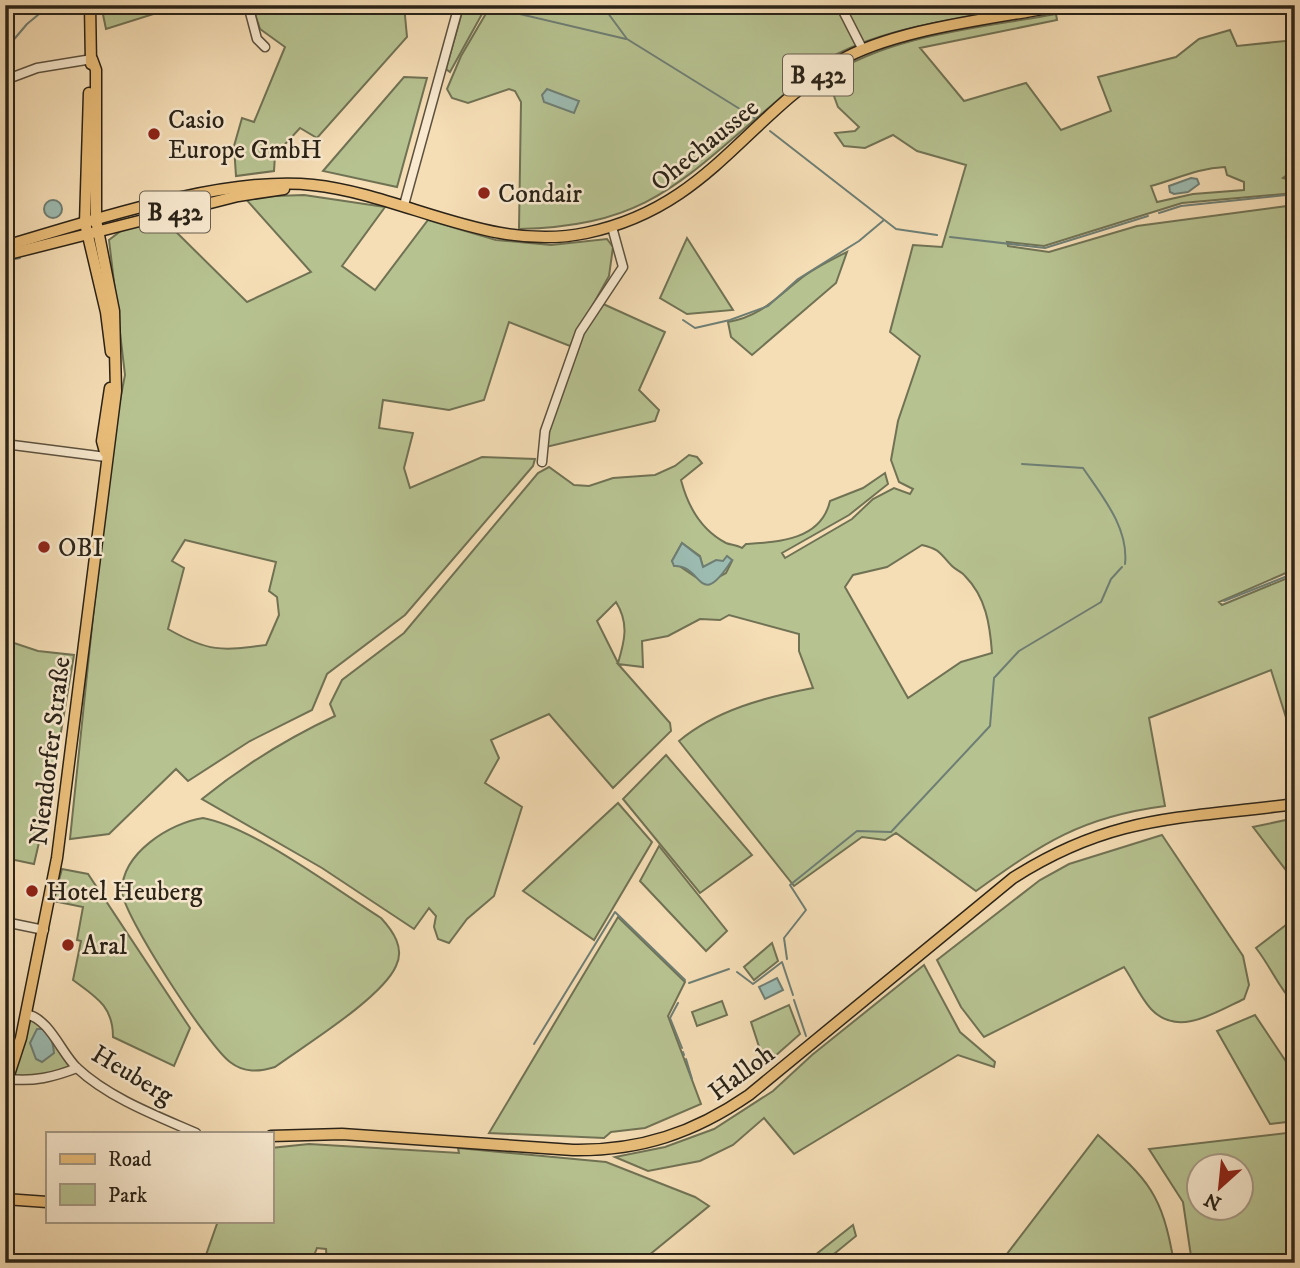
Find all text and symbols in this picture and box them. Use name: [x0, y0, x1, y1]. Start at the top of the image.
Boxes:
road number: B 432: [783, 54, 853, 96]
street label: Ohechaussee: [644, 91, 766, 199]
place label: Casio Europe GmbH: [168, 104, 322, 167]
marker: Casio Europe GmbH: [146, 126, 162, 142]
place label: Condair: [498, 178, 582, 211]
marker: Condair: [476, 185, 492, 201]
road number: B 432: [140, 192, 210, 232]
place label: OBI: [58, 532, 103, 565]
marker: OBI: [36, 539, 52, 555]
street label: Niendorfer Straße: [23, 655, 78, 848]
place label: Hotel Heuberg: [46, 876, 203, 909]
marker: Hotel Heuberg: [24, 883, 40, 899]
place label: Aral: [82, 930, 127, 963]
marker: Aral: [60, 937, 76, 953]
street label: Halloh: [702, 1037, 782, 1109]
street label: Heuberg: [85, 1038, 180, 1113]
legend: [46, 1132, 273, 1222]
text: Road: [108, 1147, 152, 1173]
north arrow: [1184, 1152, 1254, 1222]
text: Park: [108, 1183, 148, 1209]
text: N: [1200, 1187, 1225, 1215]

